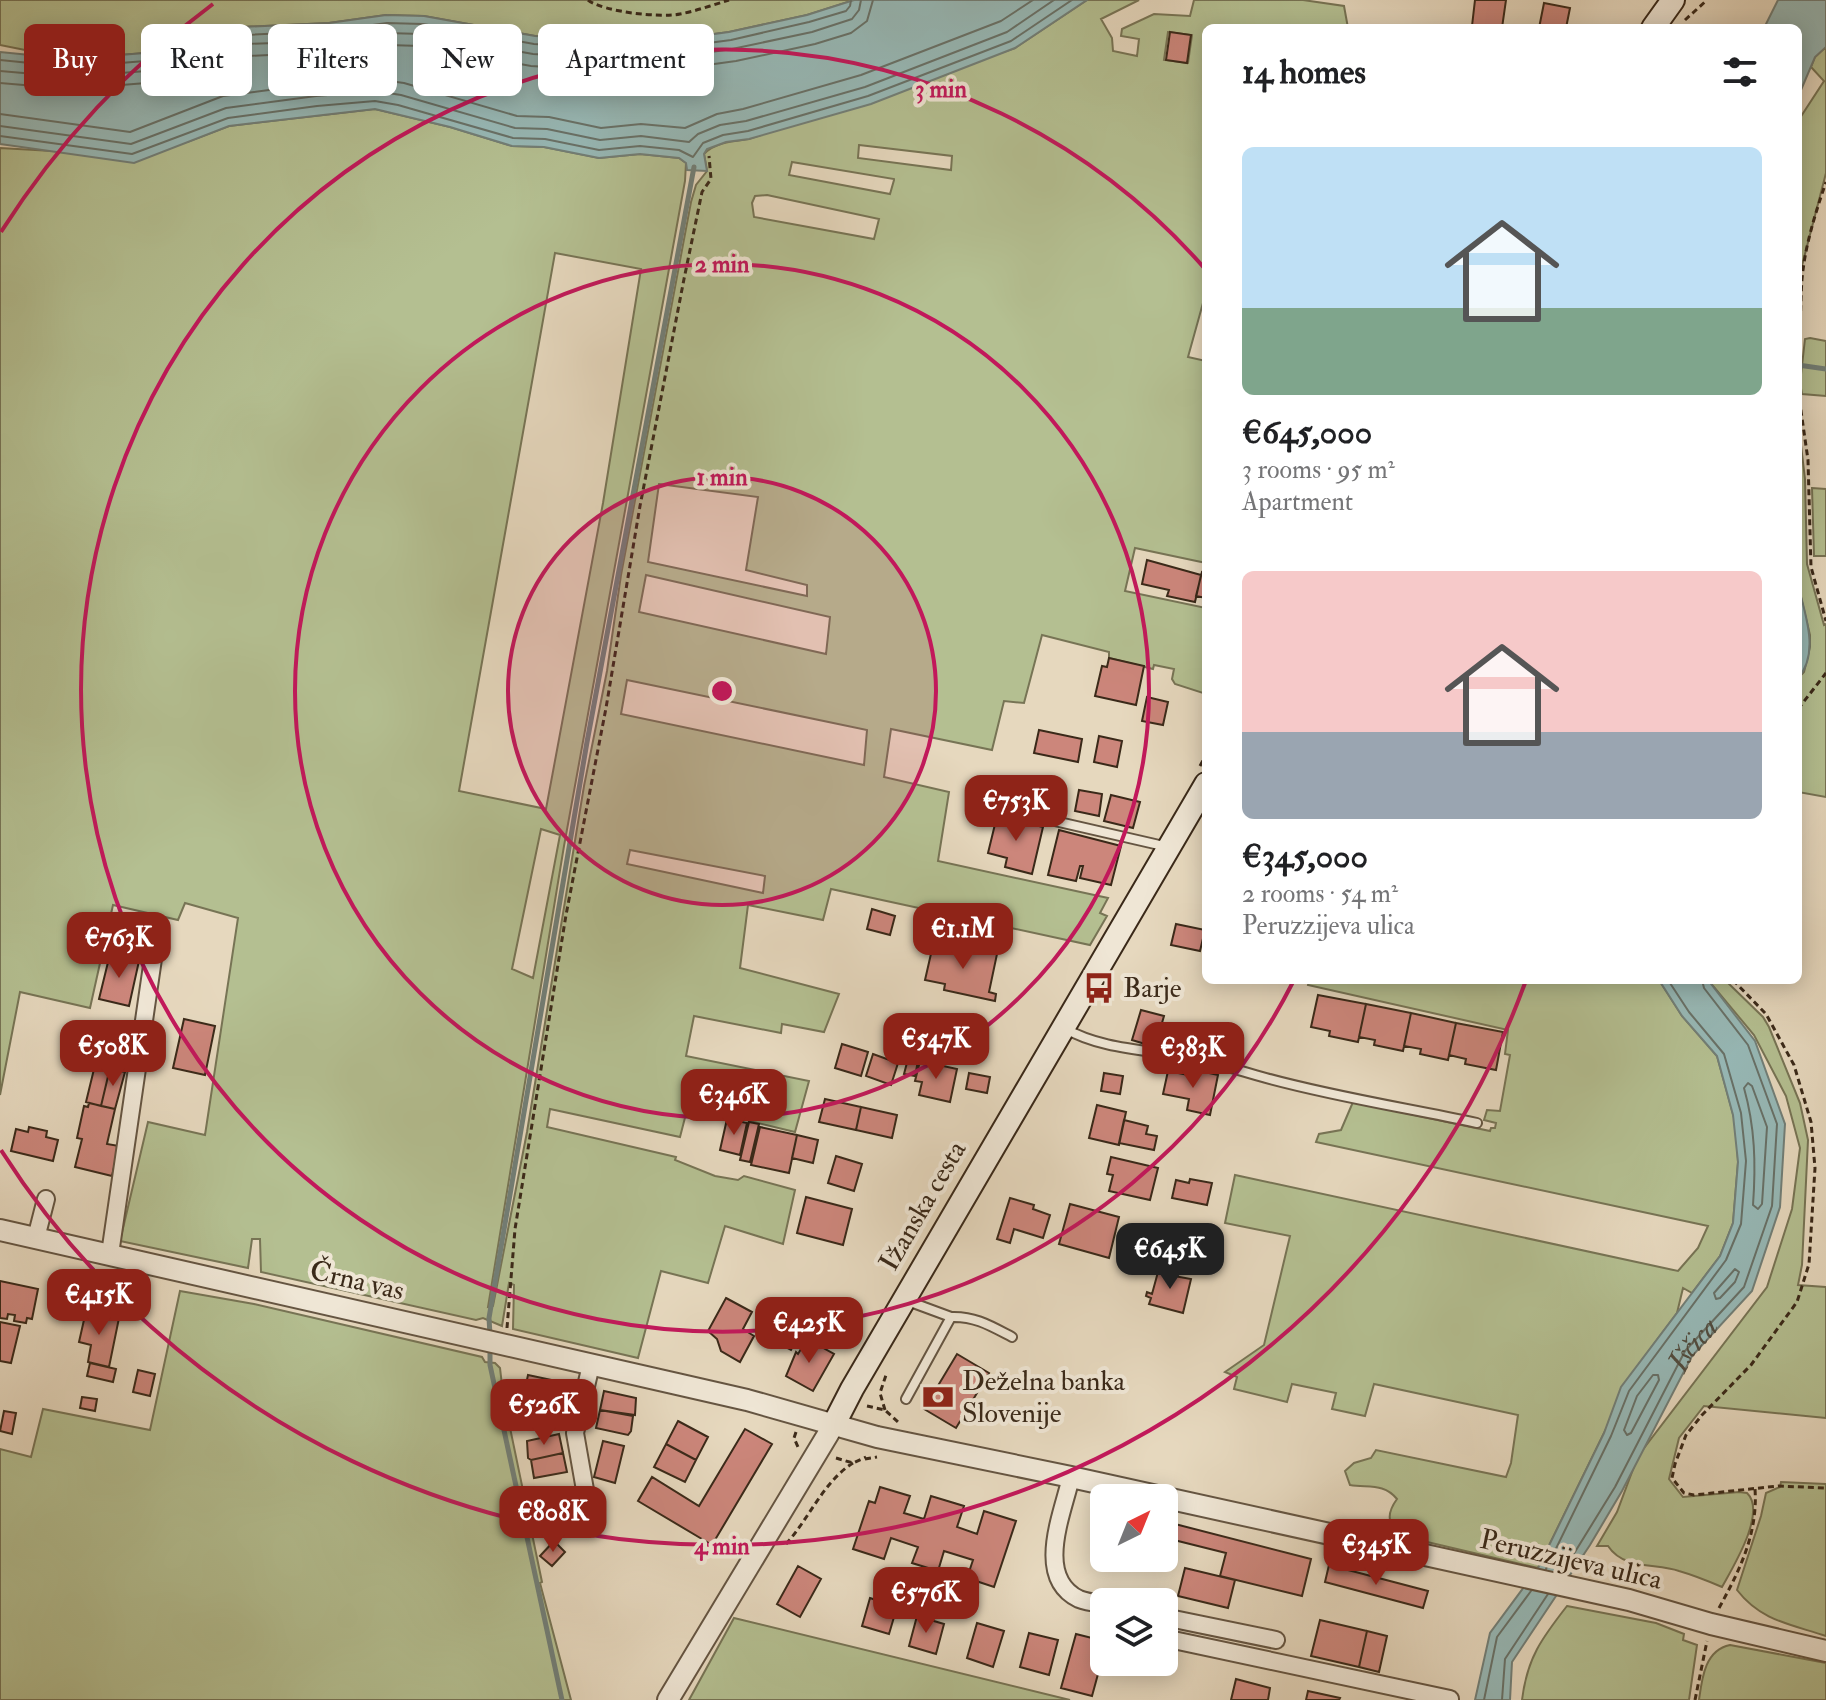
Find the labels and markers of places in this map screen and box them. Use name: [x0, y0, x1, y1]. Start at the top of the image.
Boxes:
centre of rings: [708, 677, 736, 705]
pin: €753K: [960, 775, 1072, 843]
pin: €1.1M: [907, 903, 1019, 971]
pin: €763K: [63, 912, 175, 980]
bus stop icon: Barje: [1082, 971, 1116, 1005]
place label: Barje: [1123, 971, 1182, 1006]
pin: €547K: [880, 1013, 992, 1081]
pin: €508K: [57, 1020, 169, 1088]
pin: €383K: [1137, 1022, 1249, 1090]
pin: €346K: [678, 1069, 790, 1137]
pin: €645K: [1114, 1223, 1226, 1291]
pin: €415K: [43, 1269, 155, 1337]
pin: €425K: [753, 1297, 865, 1365]
place label: Deželna banka Slovenije: [962, 1364, 1126, 1431]
pin: €526K: [488, 1379, 600, 1447]
bank icon: Deželna banka Slovenije: [921, 1380, 955, 1414]
pin: €808K: [497, 1486, 609, 1554]
pin: €345K: [1320, 1519, 1432, 1587]
pin: €576K: [870, 1567, 982, 1635]

